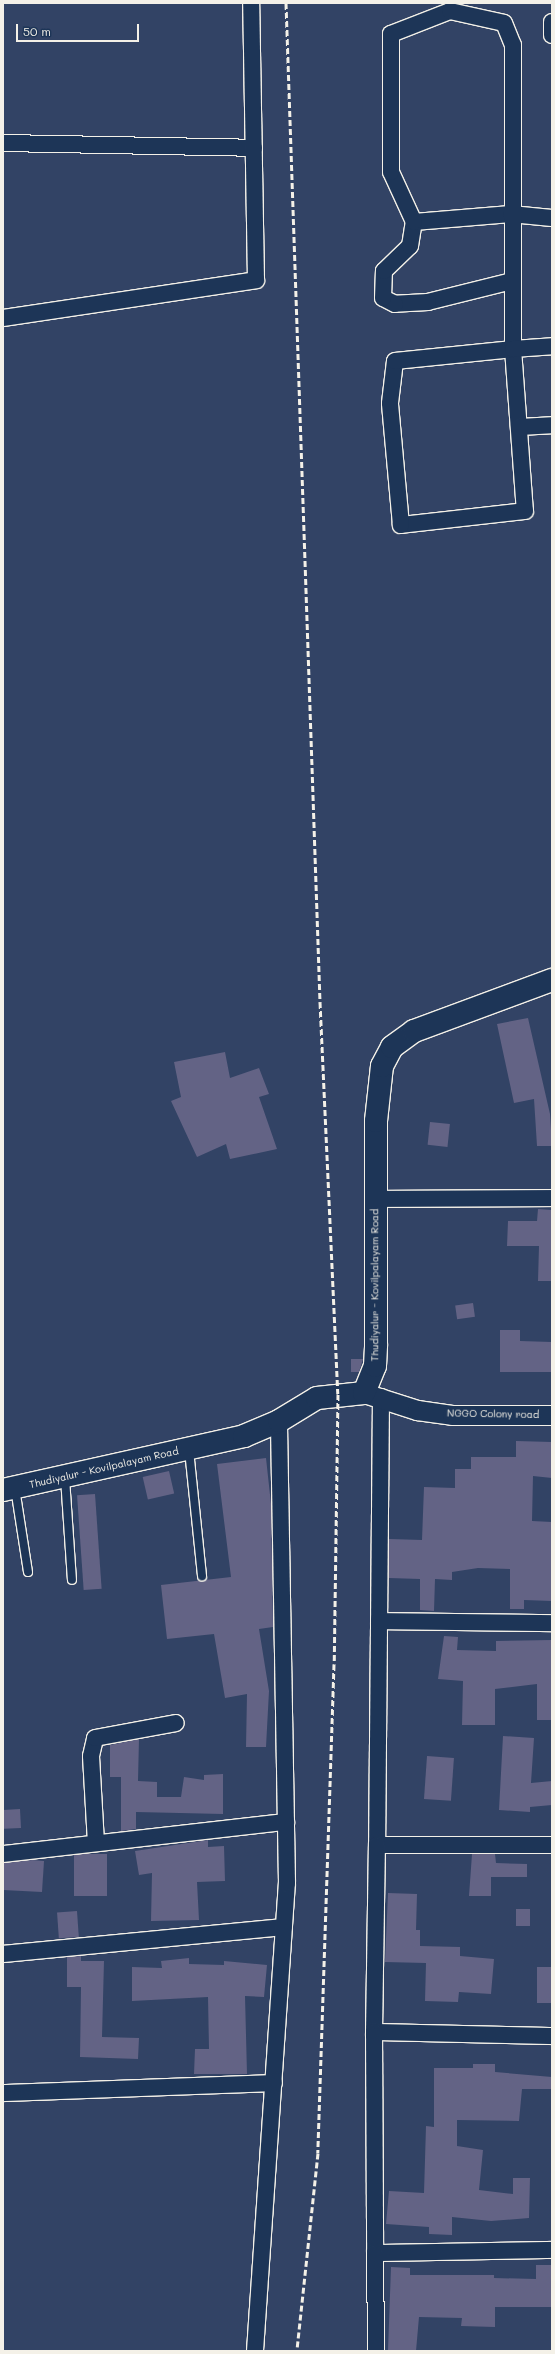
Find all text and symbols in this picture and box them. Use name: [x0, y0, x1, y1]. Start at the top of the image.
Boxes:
scale bar: [18, 16, 141, 42]
text: 50 m: [23, 23, 51, 39]
street label: Thudiyalur - Kovilpalayam Road: [369, 1209, 381, 1361]
street label: NGGO Colony road: [447, 1407, 539, 1421]
street label: Thudiyalur - Kovilpalayam Road: [28, 1445, 180, 1491]

